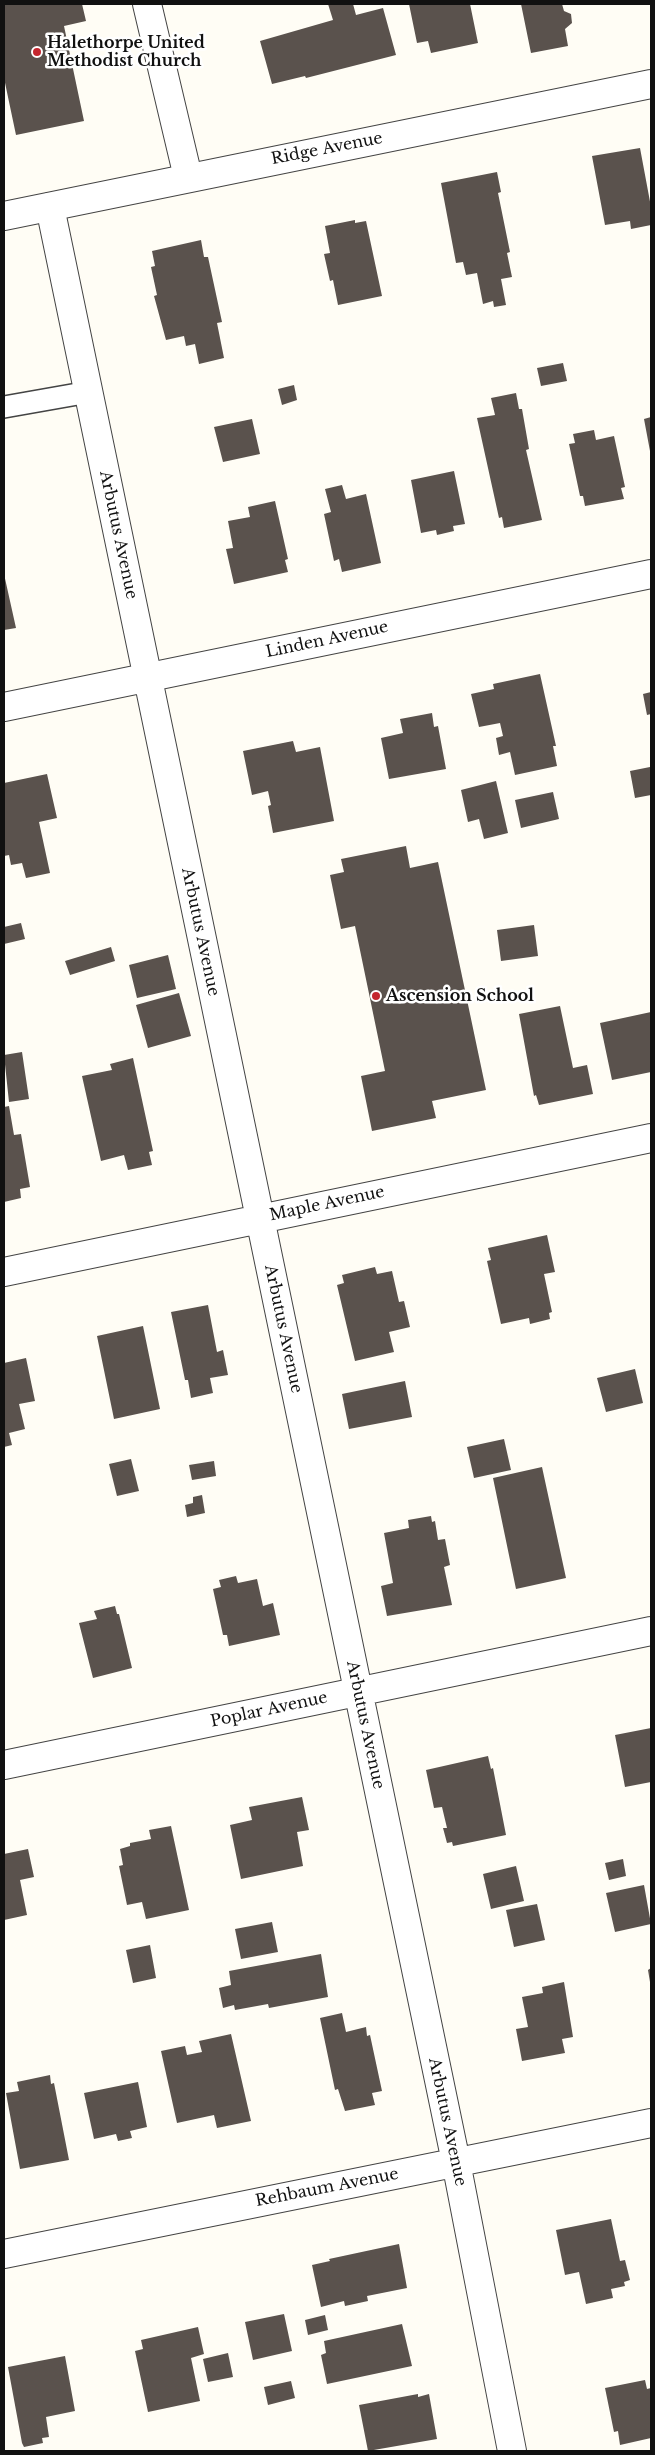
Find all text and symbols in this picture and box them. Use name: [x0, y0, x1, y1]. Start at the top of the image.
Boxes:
place label: Halethorpe United Methodist Church: [47, 33, 205, 71]
marker: Halethorpe United Methodist Church: [31, 46, 43, 58]
street label: Ridge Avenue: [270, 129, 384, 169]
street label: Arbutus Avenue: [95, 469, 141, 601]
street label: Linden Avenue: [264, 618, 390, 662]
street label: Arbutus Avenue: [177, 866, 223, 998]
place label: Ascension School: [386, 986, 534, 1006]
marker: Ascension School: [370, 990, 382, 1002]
street label: Maple Avenue: [268, 1182, 386, 1226]
street label: Arbutus Avenue: [260, 1263, 306, 1395]
street label: Arbutus Avenue: [342, 1659, 388, 1791]
street label: Poplar Avenue: [209, 1688, 329, 1732]
street label: Arbutus Avenue: [424, 2056, 470, 2188]
street label: Rehbaum Avenue: [254, 2165, 400, 2211]

